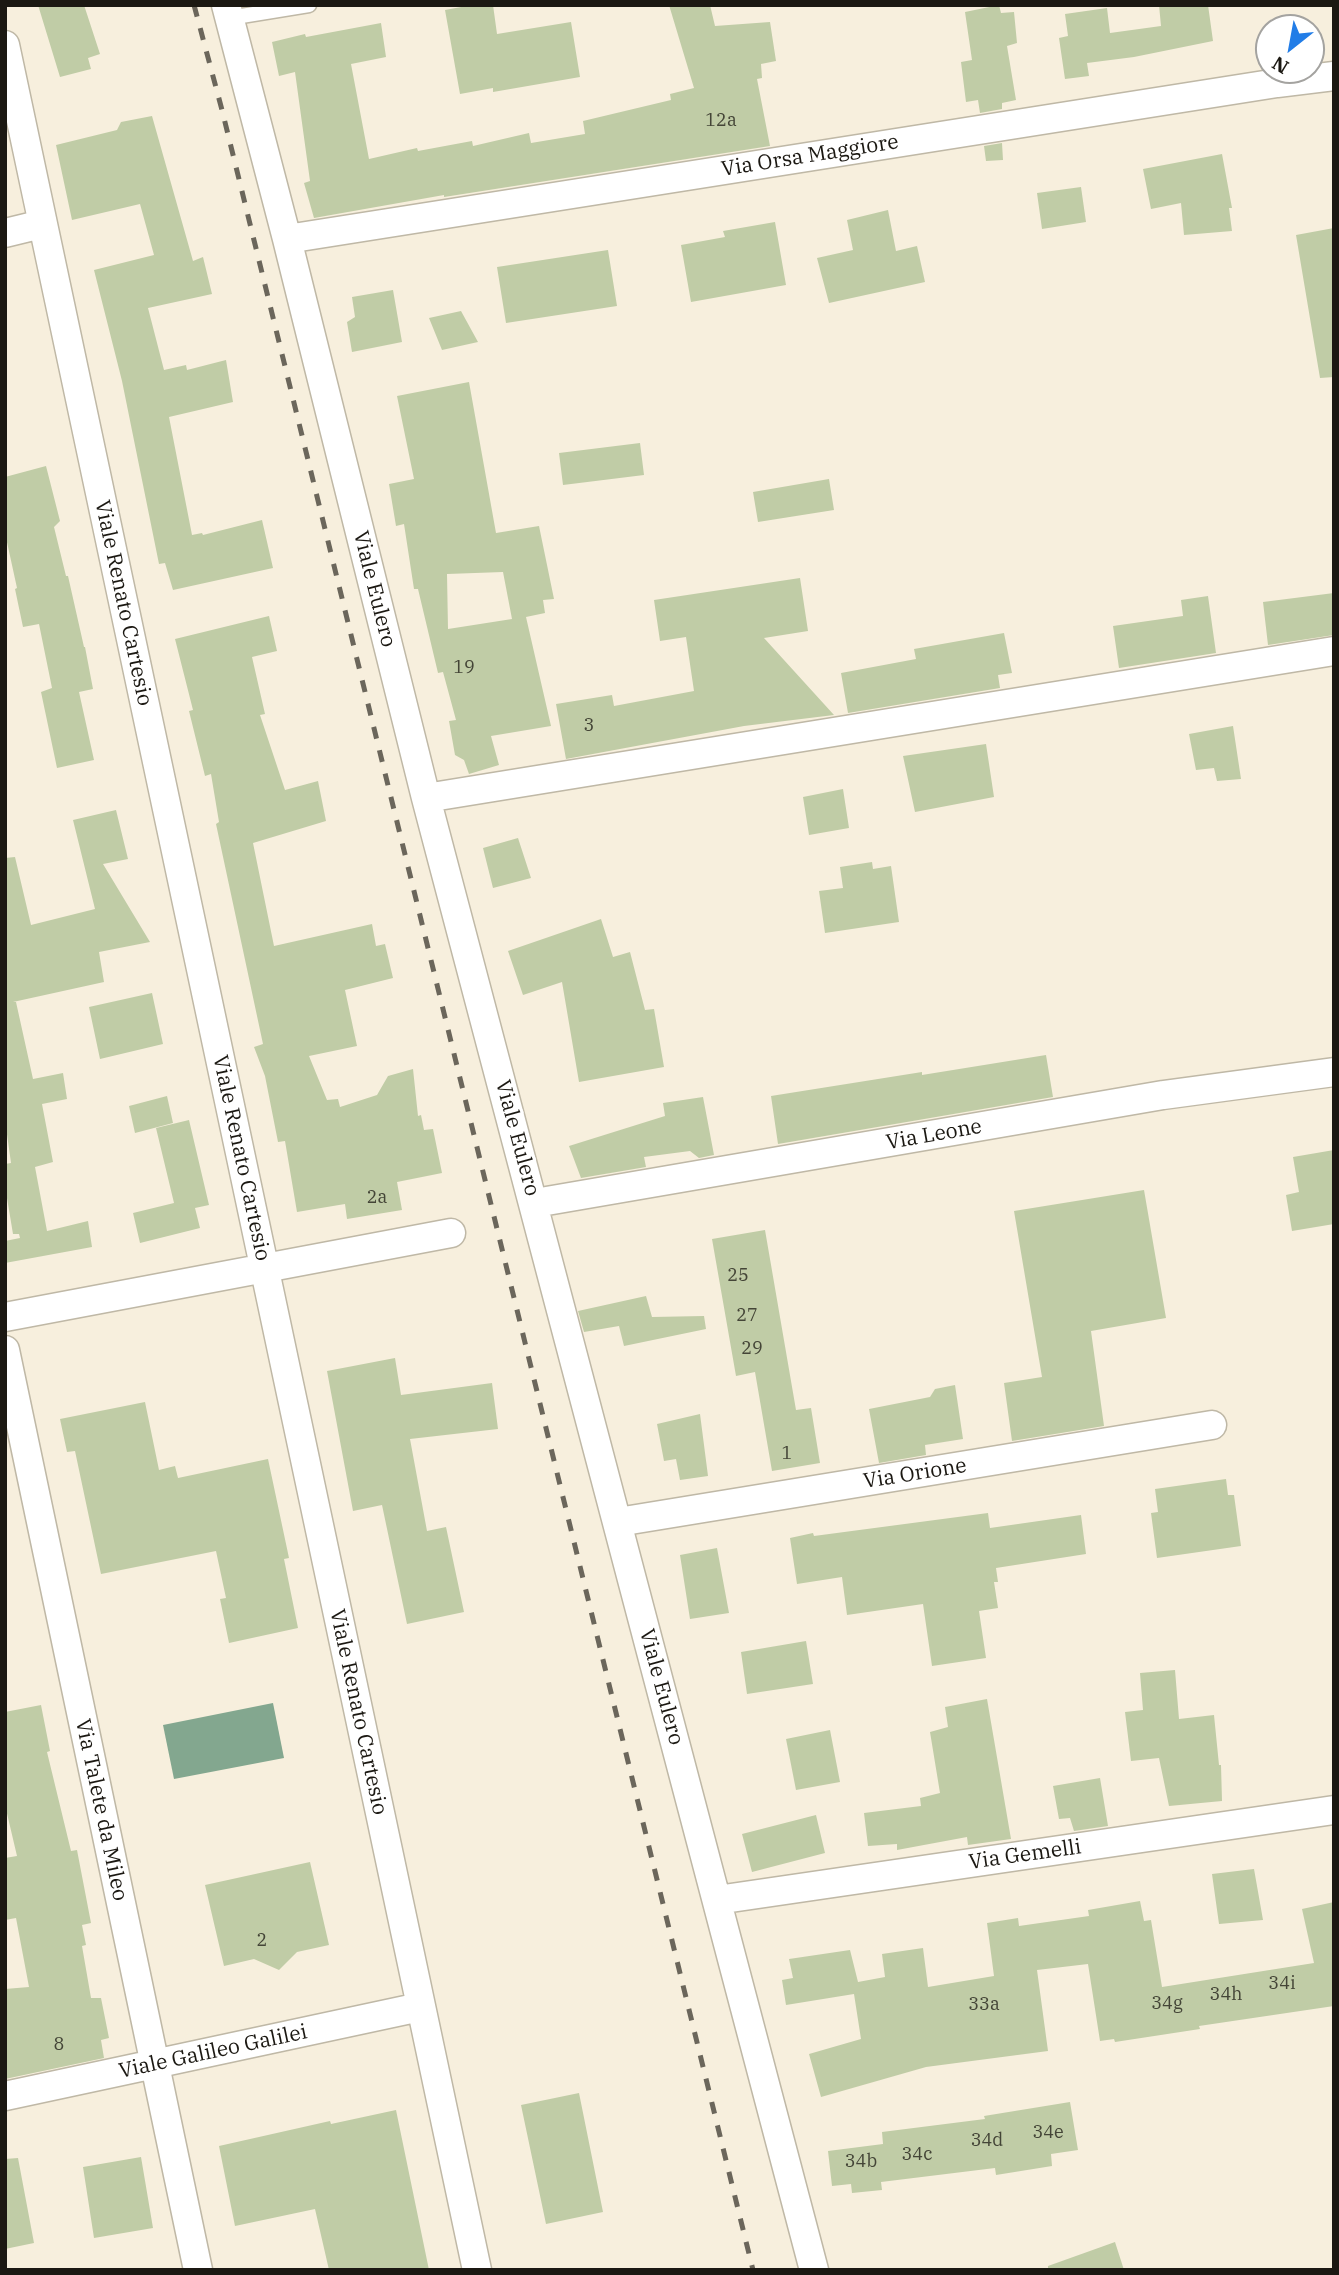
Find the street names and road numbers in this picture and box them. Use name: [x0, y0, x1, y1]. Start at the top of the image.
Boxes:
street label: Via Orsa Maggiore: [720, 130, 900, 182]
street label: Viale Renato Cartesio: [89, 498, 157, 708]
street label: Viale Eulero: [347, 528, 401, 650]
street label: Viale Renato Cartesio: [207, 1053, 275, 1263]
street label: Viale Eulero: [489, 1077, 545, 1199]
street label: Via Leone: [884, 1114, 984, 1156]
street label: Via Orione: [862, 1453, 968, 1495]
street label: Viale Renato Cartesio: [324, 1607, 392, 1817]
street label: Viale Eulero: [633, 1626, 689, 1748]
street label: Via Talete da Mileo: [69, 1717, 133, 1903]
street label: Via Gemelli: [967, 1835, 1083, 1875]
street label: Viale Galileo Galilei: [117, 2020, 309, 2084]

